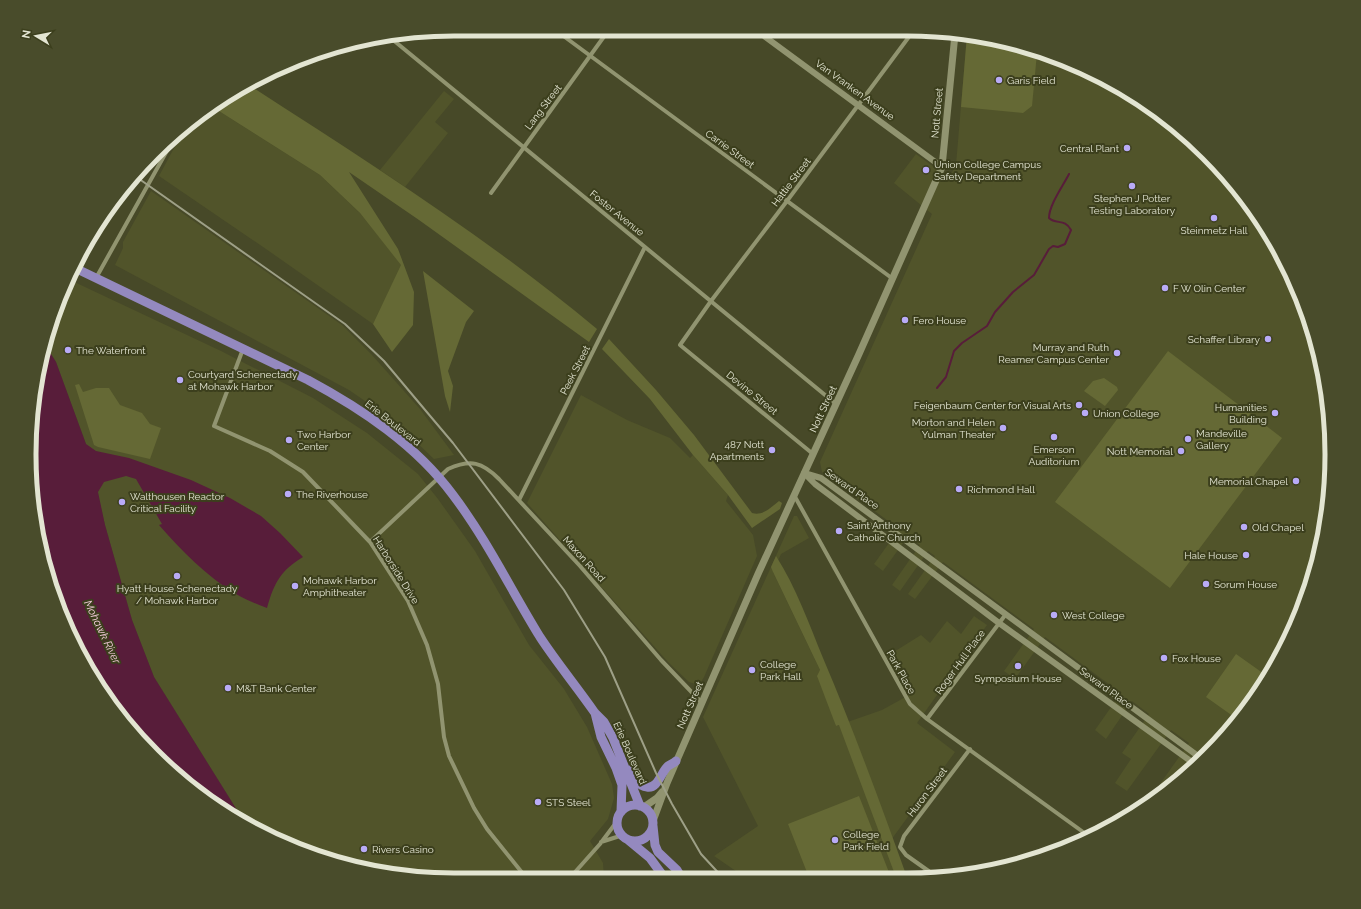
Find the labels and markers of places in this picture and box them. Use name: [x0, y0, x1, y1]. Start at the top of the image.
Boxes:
marker: Garis Field: [994, 75, 1004, 85]
place label: Garis Field: [1007, 75, 1056, 86]
place label: Central Plant: [1060, 143, 1120, 154]
marker: Central Plant: [1122, 143, 1132, 153]
place label: Union College Campus Safety Department: [934, 159, 1041, 182]
marker: Union College Campus Safety Department: [921, 165, 931, 175]
marker: Stephen J Potter Testing Laboratory: [1127, 181, 1137, 191]
place label: Stephen J Potter Testing Laboratory: [1089, 193, 1176, 216]
marker: Steinmetz Hall: [1209, 213, 1219, 223]
place label: Steinmetz Hall: [1180, 225, 1248, 236]
marker: F W Olin Center: [1160, 283, 1170, 293]
place label: F W Olin Center: [1173, 283, 1246, 294]
marker: Fero House: [900, 315, 910, 325]
place label: Fero House: [913, 315, 966, 326]
place label: Schaffer Library: [1188, 334, 1261, 345]
marker: Schaffer Library: [1263, 334, 1273, 344]
place label: Murray and Ruth Reamer Campus Center: [998, 342, 1109, 365]
marker: The Waterfront: [63, 345, 73, 355]
place label: The Waterfront: [76, 345, 146, 356]
marker: Murray and Ruth Reamer Campus Center: [1112, 348, 1122, 358]
place label: Courtyard Schenectady at Mohawk Harbor: [188, 369, 298, 392]
marker: Courtyard Schenectady at Mohawk Harbor: [175, 375, 185, 385]
place label: Feigenbaum Center for Visual Arts: [914, 400, 1071, 411]
marker: Feigenbaum Center for Visual Arts: [1074, 400, 1084, 410]
place label: Humanities Building: [1215, 402, 1267, 425]
marker: Union College: [1080, 408, 1090, 418]
place label: Union College: [1093, 408, 1159, 419]
marker: Humanities Building: [1270, 408, 1280, 418]
place label: Morton and Helen Yulman Theater: [912, 417, 995, 440]
marker: Morton and Helen Yulman Theater: [998, 423, 1008, 433]
place label: Mandeville Gallery: [1196, 428, 1247, 451]
place label: Two Harbor Center: [297, 429, 351, 452]
marker: Emerson Auditorium: [1049, 432, 1059, 442]
marker: Mandeville Gallery: [1183, 434, 1193, 444]
marker: Two Harbor Center: [284, 435, 294, 445]
place label: 487 Nott Apartments: [710, 439, 765, 462]
place label: Emerson Auditorium: [1028, 444, 1080, 467]
marker: 487 Nott Apartments: [767, 445, 777, 455]
place label: Nott Memorial: [1107, 446, 1173, 457]
marker: Nott Memorial: [1176, 446, 1186, 456]
place label: Memorial Chapel: [1209, 476, 1288, 487]
marker: Memorial Chapel: [1291, 476, 1301, 486]
marker: Richmond Hall: [954, 484, 964, 494]
place label: Richmond Hall: [967, 484, 1035, 495]
marker: The Riverhouse: [283, 489, 293, 499]
place label: The Riverhouse: [296, 489, 368, 500]
place label: Walthousen Reactor Critical Facility: [130, 491, 225, 514]
marker: Walthousen Reactor Critical Facility: [117, 497, 127, 507]
place label: Saint Anthony Catholic Church: [847, 520, 921, 543]
marker: Old Chapel: [1239, 522, 1249, 532]
place label: Old Chapel: [1252, 522, 1304, 533]
marker: Saint Anthony Catholic Church: [834, 526, 844, 536]
place label: Hale House: [1184, 550, 1238, 561]
marker: Hale House: [1241, 550, 1251, 560]
marker: Hyatt House Schenectady / Mohawk Harbor: [172, 571, 182, 581]
place label: Mohawk Harbor Amphitheater: [303, 575, 377, 598]
marker: Sorum House: [1201, 579, 1211, 589]
place label: Sorum House: [1214, 579, 1277, 590]
marker: Mohawk Harbor Amphitheater: [290, 581, 300, 591]
place label: Hyatt House Schenectady / Mohawk Harbor: [117, 583, 238, 606]
marker: West College: [1049, 610, 1059, 620]
place label: West College: [1062, 610, 1125, 621]
marker: Fox House: [1159, 653, 1169, 663]
place label: Fox House: [1172, 653, 1221, 664]
place label: College Park Hall: [760, 659, 801, 682]
marker: Symposium House: [1013, 661, 1023, 671]
marker: College Park Hall: [747, 665, 757, 675]
place label: Symposium House: [974, 673, 1062, 684]
marker: M&T Bank Center: [223, 683, 233, 693]
place label: M&T Bank Center: [236, 683, 317, 694]
marker: STS Steel: [533, 797, 543, 807]
place label: STS Steel: [546, 797, 591, 808]
place label: College Park Field: [843, 829, 889, 852]
marker: College Park Field: [830, 835, 840, 845]
marker: Rivers Casino: [359, 844, 369, 854]
place label: Rivers Casino: [372, 844, 434, 855]

